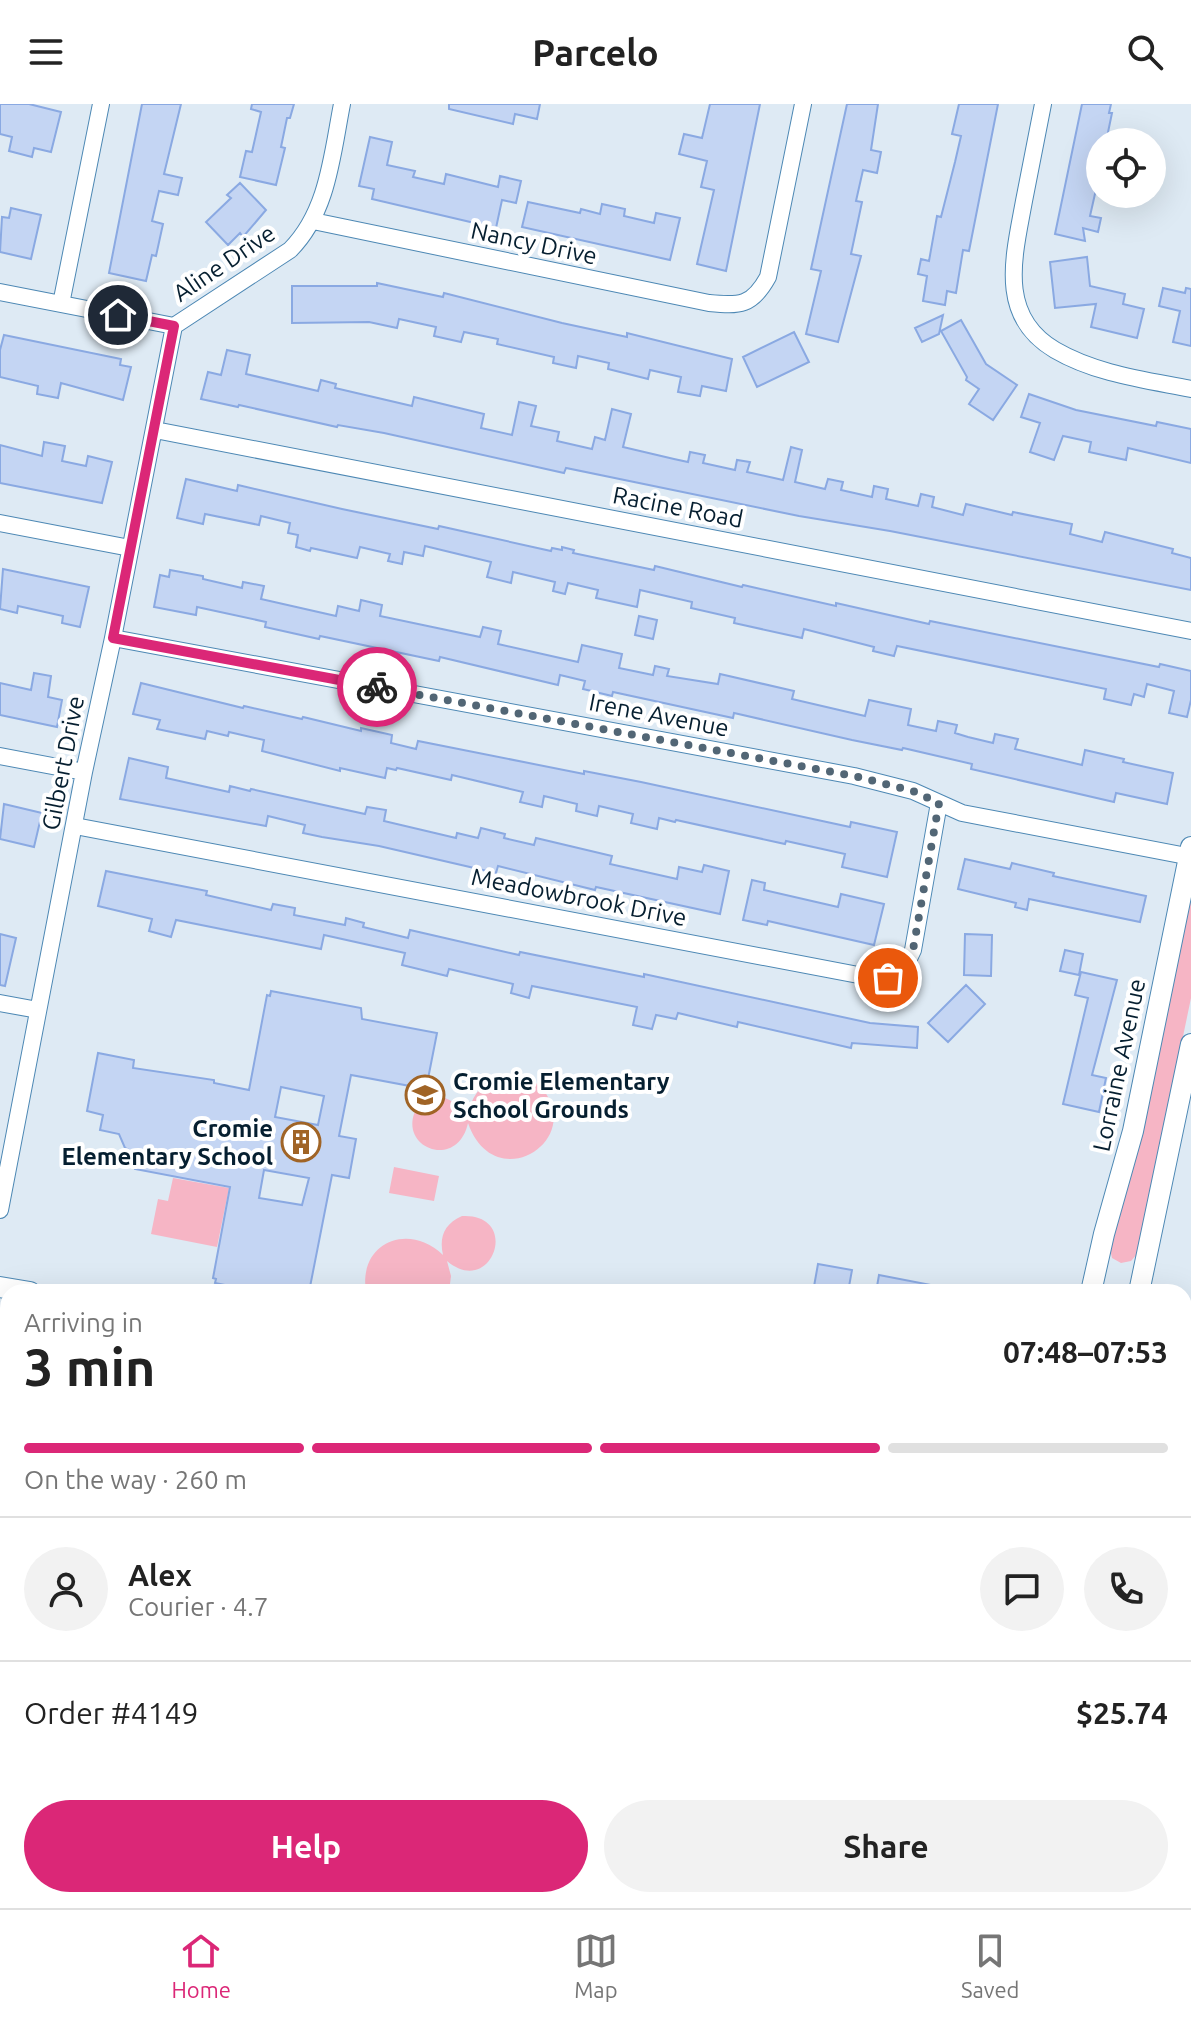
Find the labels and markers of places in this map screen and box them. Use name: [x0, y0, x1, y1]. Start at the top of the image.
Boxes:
pin: [84, 281, 152, 349]
pin: [854, 944, 922, 1012]
place label: Cromie Elementary School Grounds: [453, 1068, 670, 1123]
school or university icon: Cromie Elementary School Grounds: [404, 1074, 446, 1116]
place label: Cromie Elementary School: [61, 1115, 273, 1170]
building icon: Cromie Elementary School: [280, 1121, 322, 1163]

